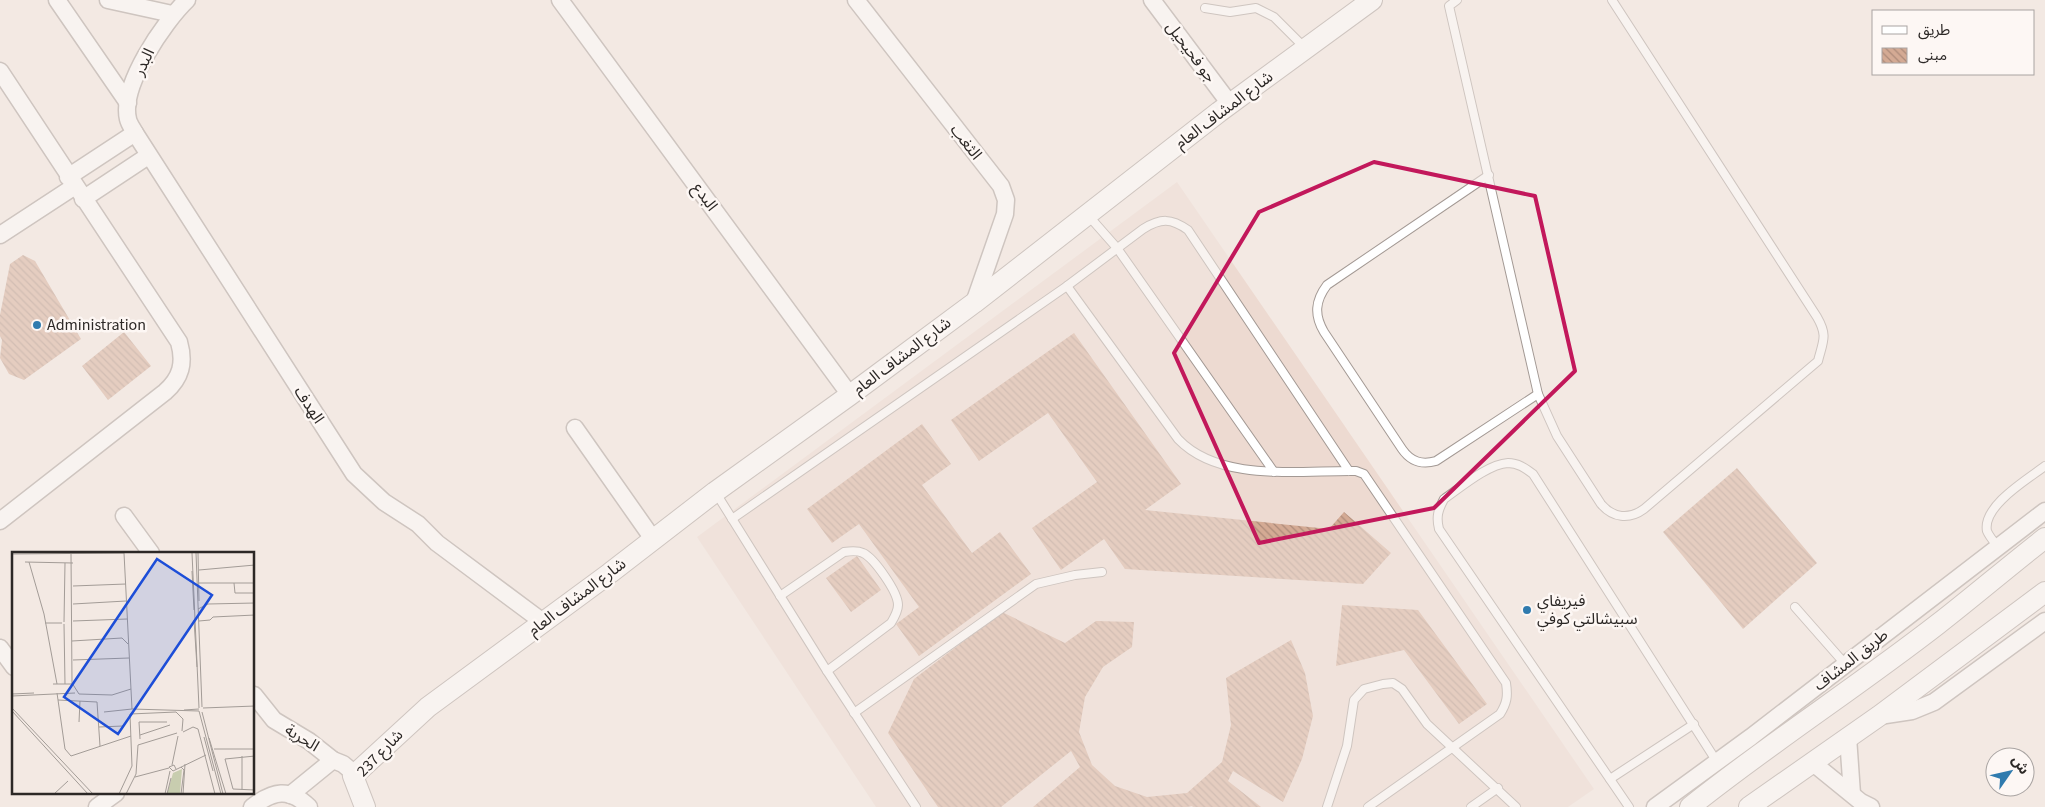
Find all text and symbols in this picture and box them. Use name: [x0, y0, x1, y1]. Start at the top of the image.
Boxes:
legend: [1872, 10, 2035, 75]
street label: جو فحيحيل: [1161, 17, 1221, 87]
text: طريق: [1918, 20, 1950, 41]
street label: البدر: [128, 45, 160, 80]
text: مبنى: [1918, 45, 1947, 66]
street label: شارع المشاف العام: [1170, 66, 1278, 155]
street label: الثغب: [945, 120, 987, 164]
street label: البدع: [686, 178, 723, 216]
street label: شارع المشاف العام: [848, 312, 956, 401]
place label: Administration: [47, 314, 146, 336]
marker: Administration: [31, 319, 43, 331]
street label: الهدف: [289, 382, 329, 428]
inset map: [12, 552, 255, 794]
street label: شارع المشاف العام: [523, 553, 631, 642]
place label: فيريفاي سبيشالتي كوفي: [1537, 590, 1637, 631]
marker: فيريفاي سبيشالتي كوفي: [1521, 604, 1533, 616]
street label: طريق المشاف: [1809, 624, 1893, 696]
street label: الحرية: [281, 719, 323, 757]
street label: شارع 237: [352, 724, 409, 782]
north arrow: [1985, 747, 2035, 797]
text: ش: [2006, 752, 2034, 779]

